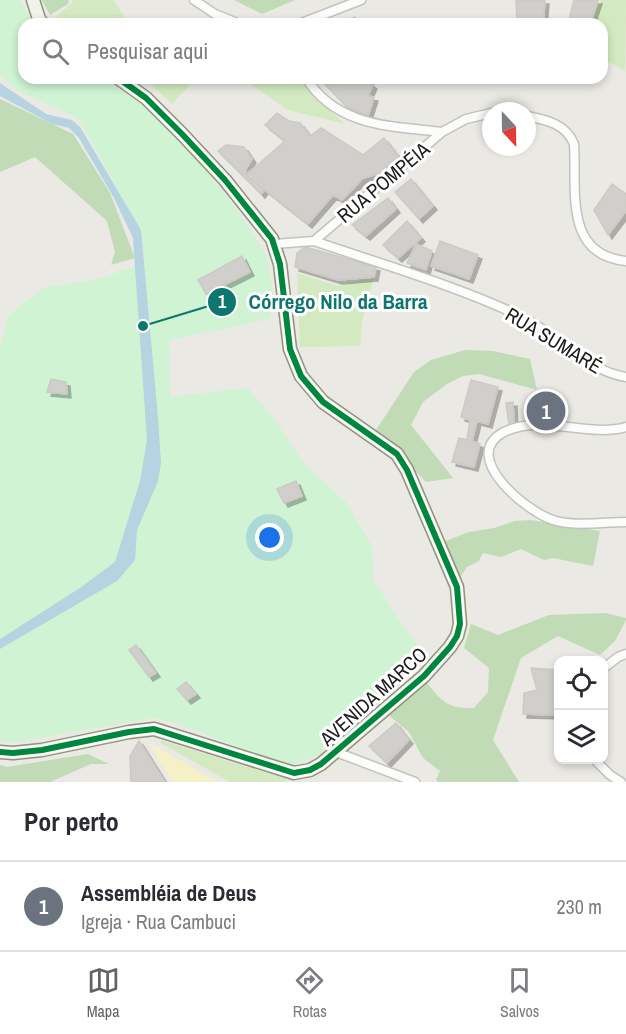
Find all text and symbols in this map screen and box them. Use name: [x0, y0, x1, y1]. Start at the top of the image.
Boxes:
search box: [18, 18, 608, 84]
icon: search: [39, 35, 72, 68]
text: Pesquisar aqui: [87, 36, 208, 66]
north arrow: [482, 102, 536, 156]
street label: RUA POMPÉIA: [331, 135, 435, 229]
callout: Córrego Nilo da Barra: [207, 282, 440, 321]
text: Córrego Nilo da Barra: [249, 287, 428, 316]
text: 1: [218, 289, 227, 314]
street label: RUA SUMARÉ: [501, 300, 607, 380]
pin: 1: [526, 388, 566, 434]
your location: [255, 523, 284, 552]
street label: AVENIDA MARCO: [313, 641, 432, 752]
map controls: [554, 656, 608, 764]
button: locate: [554, 656, 608, 710]
button: layers: [554, 710, 608, 764]
text: Por perto: [24, 804, 119, 839]
text: Assembléia de Deus: [81, 878, 256, 908]
text: 1: [39, 893, 48, 920]
text: 230 m: [556, 893, 602, 920]
text: Igreja · Rua Cambuci: [81, 908, 236, 935]
tab: Mapa: [87, 964, 120, 1022]
tab: Rotas: [293, 964, 327, 1022]
tab: Salvos: [500, 964, 539, 1022]

